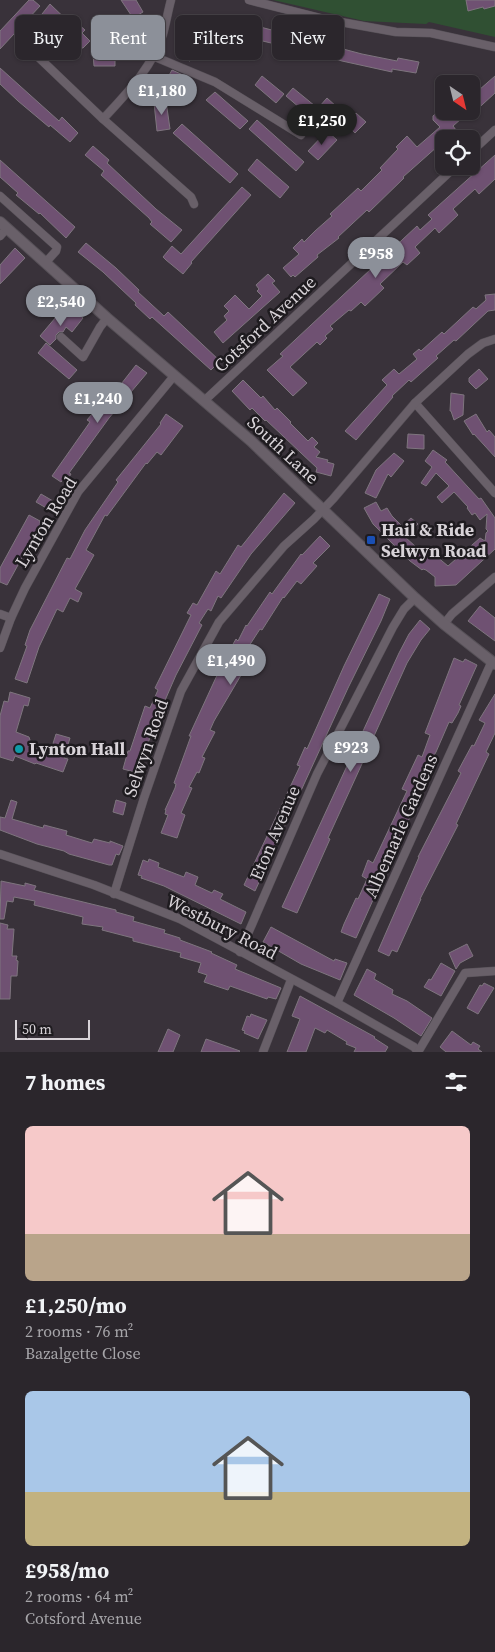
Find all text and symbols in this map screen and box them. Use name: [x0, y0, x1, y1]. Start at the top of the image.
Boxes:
chip: Buy: [15, 15, 81, 60]
chip: Rent: [91, 15, 165, 60]
chip: Filters: [175, 15, 262, 60]
chip: New: [272, 15, 344, 60]
pin: £1,180: [121, 74, 203, 116]
north arrow: [435, 75, 480, 120]
map controls: [435, 75, 480, 175]
text: £1,180: [138, 79, 186, 101]
pin: £1,250: [281, 104, 363, 146]
text: £1,250: [298, 109, 346, 131]
button: locate: [435, 130, 480, 175]
pin: £958: [346, 236, 406, 279]
text: £958: [359, 242, 393, 264]
street label: Cotsford Avenue: [208, 270, 321, 378]
pin: £2,540: [20, 284, 102, 327]
text: £2,540: [37, 290, 85, 312]
pin: £1,240: [57, 382, 139, 424]
text: £1,240: [74, 387, 122, 409]
street label: South Lane: [242, 410, 325, 490]
street label: Lynton Road: [9, 472, 83, 572]
place label: Hail & Ride Selwyn Road: [381, 517, 487, 563]
marker: Hail & Ride Selwyn Road: [365, 534, 377, 546]
pin: £1,490: [190, 644, 272, 686]
text: £1,490: [207, 649, 255, 671]
street label: Selwyn Road: [117, 695, 174, 800]
pin: £923: [321, 730, 381, 773]
place label: Lynton Hall: [29, 736, 126, 761]
text: £923: [334, 736, 368, 758]
marker: Lynton Hall: [13, 743, 25, 755]
street label: Albemarle Gardens: [358, 750, 444, 902]
street label: Eton Avenue: [243, 782, 306, 884]
street label: Westbury Road: [162, 888, 282, 965]
scale bar: [15, 1017, 90, 1040]
text: 50 m: [22, 1019, 52, 1039]
text: 7 homes: [25, 1068, 105, 1097]
icon: filters: [442, 1068, 470, 1096]
icon: home: [203, 1158, 293, 1248]
text: £1,250/mo: [25, 1291, 127, 1320]
text: 2 rooms · 76 m²: [25, 1320, 133, 1342]
text: Bazalgette Close: [25, 1342, 141, 1364]
icon: home: [203, 1423, 293, 1513]
text: £958/mo: [25, 1556, 109, 1585]
text: 2 rooms · 64 m²: [25, 1585, 133, 1607]
text: Cotsford Avenue: [25, 1607, 142, 1629]

